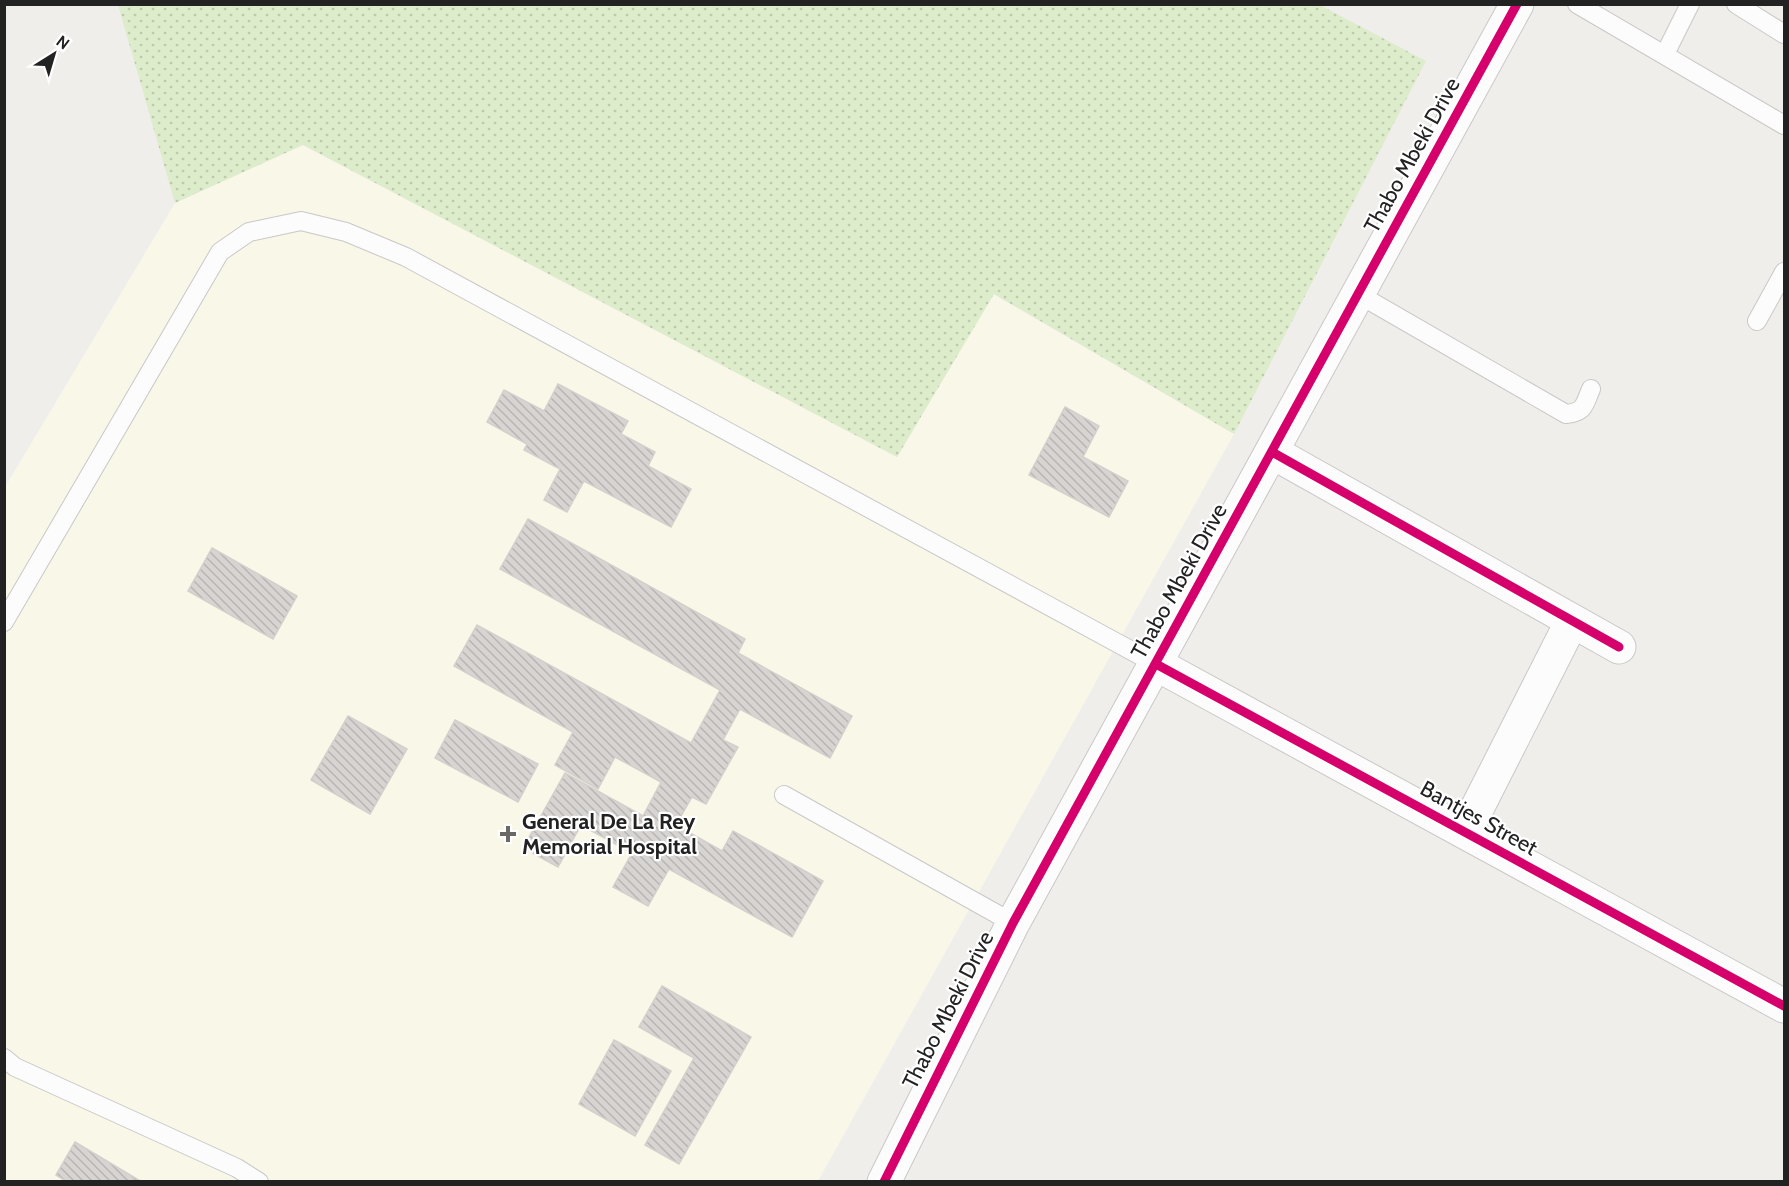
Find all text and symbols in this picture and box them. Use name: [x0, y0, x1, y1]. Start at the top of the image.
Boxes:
north arrow: [24, 24, 84, 84]
text: N: [52, 31, 73, 53]
street label: Thabo Mbeki Drive: [1358, 73, 1466, 237]
street label: Thabo Mbeki Drive: [1125, 499, 1233, 663]
street label: Bantjes Street: [1416, 775, 1543, 862]
place label: General De La Rey Memorial Hospital: [522, 808, 697, 860]
marker: General De La Rey Memorial Hospital: [499, 825, 517, 843]
street label: Thabo Mbeki Drive: [897, 927, 999, 1093]

